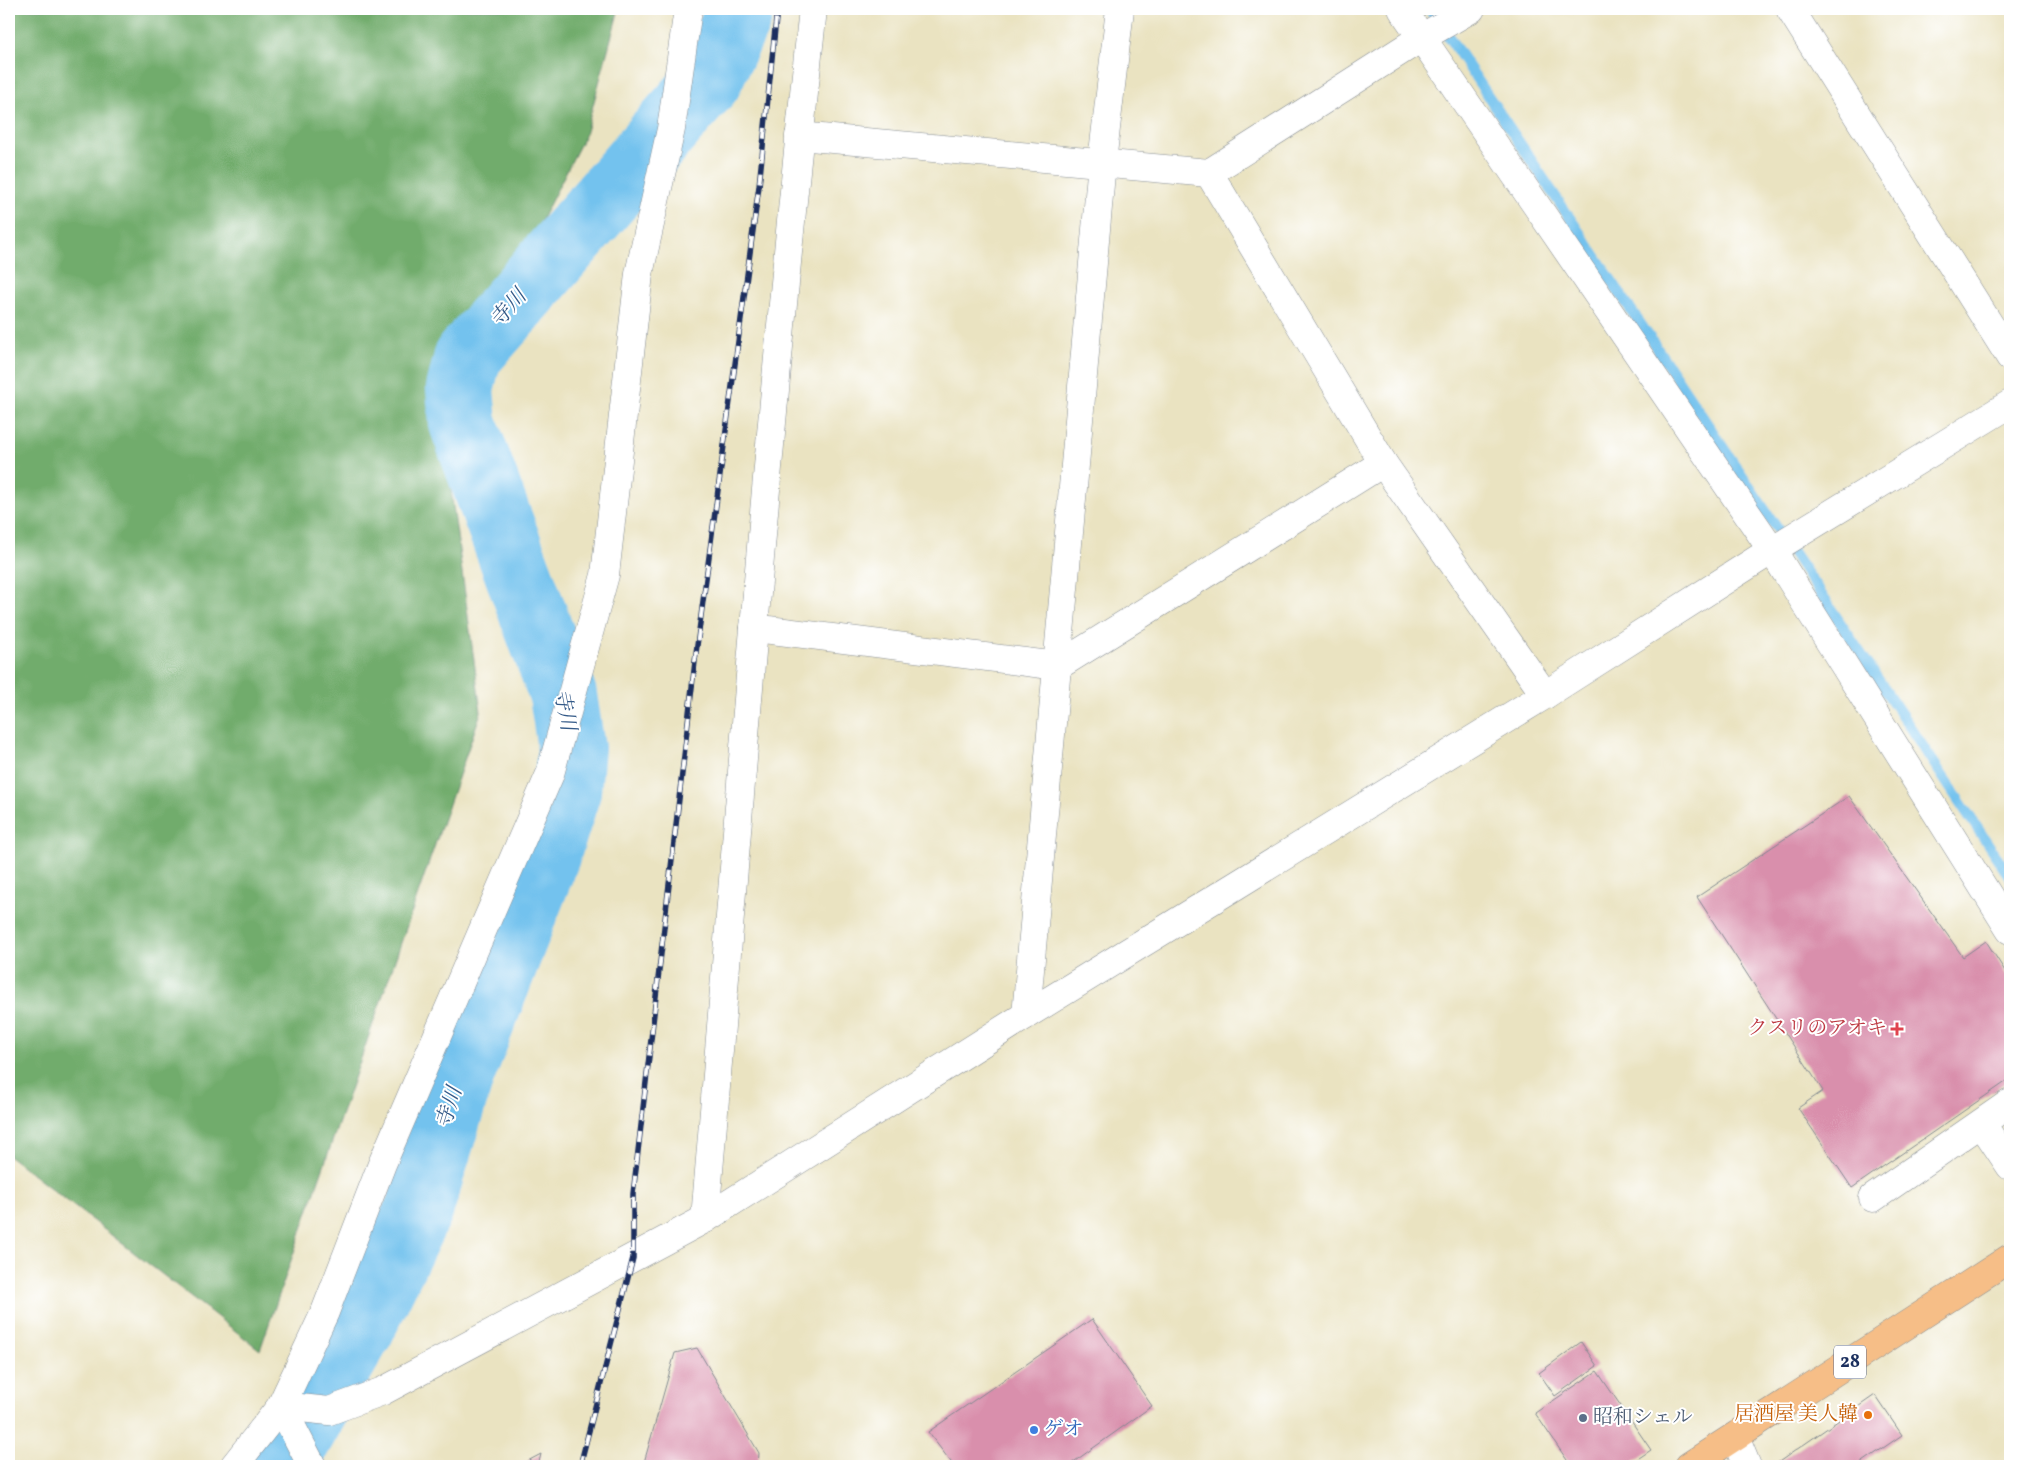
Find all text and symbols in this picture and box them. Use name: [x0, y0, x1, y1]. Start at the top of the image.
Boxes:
water label: 寺川: [484, 282, 535, 334]
water label: 寺川: [546, 687, 583, 735]
place label: クスリのアオキ: [1747, 1015, 1887, 1043]
marker: クスリのアオキ: [1891, 1023, 1903, 1035]
water label: 寺川: [430, 1082, 471, 1132]
road number: 28: [1834, 1345, 1866, 1378]
place label: 居酒屋 美人韓: [1734, 1401, 1858, 1429]
place label: 昭和シェル: [1593, 1404, 1693, 1432]
marker: 居酒屋 美人韓: [1862, 1409, 1874, 1421]
marker: 昭和シェル: [1577, 1412, 1589, 1424]
place label: ゲオ: [1044, 1416, 1084, 1444]
marker: ゲオ: [1028, 1424, 1040, 1436]

